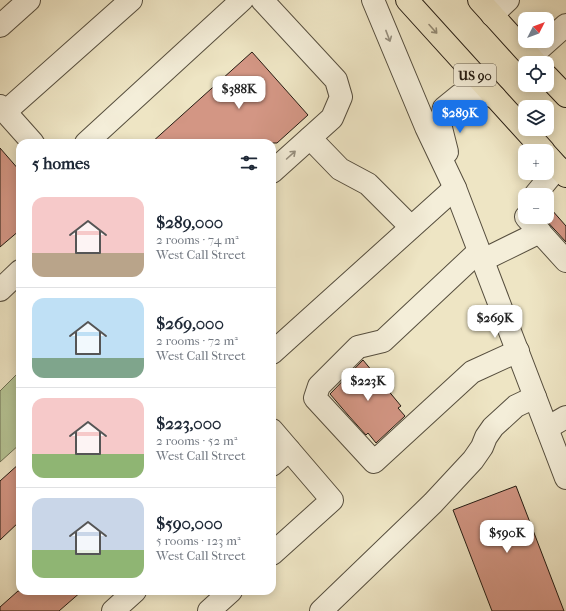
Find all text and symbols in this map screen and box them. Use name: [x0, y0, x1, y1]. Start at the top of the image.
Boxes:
north arrow: [518, 12, 554, 48]
map controls: [518, 12, 554, 224]
one-way arrow: [428, 24, 438, 34]
one-way arrow: [385, 29, 393, 41]
button: locate: [518, 56, 554, 92]
road number: US 90: [454, 64, 496, 86]
pin: $388K: [211, 76, 267, 110]
text: $388K: [221, 81, 257, 96]
pin: $289K: [432, 100, 488, 134]
button: layers: [518, 100, 554, 136]
text: $289K: [442, 105, 478, 120]
button: +: [518, 144, 554, 180]
one-way arrow: [286, 150, 296, 159]
icon: filters: [238, 152, 260, 174]
text: 5 homes: [32, 153, 90, 173]
button: −: [518, 188, 554, 224]
text: $289,000: [156, 212, 223, 232]
icon: home: [64, 213, 112, 261]
text: 2 rooms · 74 m²: [156, 232, 239, 247]
text: West Call Street: [156, 247, 246, 262]
pin: $269K: [467, 305, 523, 339]
text: $269K: [476, 310, 514, 325]
text: $269,000: [156, 313, 224, 333]
icon: home: [64, 314, 112, 362]
text: 2 rooms · 72 m²: [156, 333, 238, 348]
text: West Call Street: [156, 348, 246, 363]
pin: $223K: [340, 368, 396, 402]
text: $223K: [350, 373, 386, 388]
text: $223,000: [156, 413, 221, 433]
icon: home: [64, 414, 112, 462]
text: 2 rooms · 52 m²: [156, 433, 237, 448]
text: West Call Street: [156, 448, 246, 463]
text: $590,000: [156, 513, 223, 533]
icon: home: [64, 514, 112, 562]
pin: $590K: [479, 520, 535, 554]
text: $590K: [489, 525, 525, 540]
text: 5 rooms · 123 m²: [156, 533, 241, 548]
text: West Call Street: [156, 548, 246, 563]

